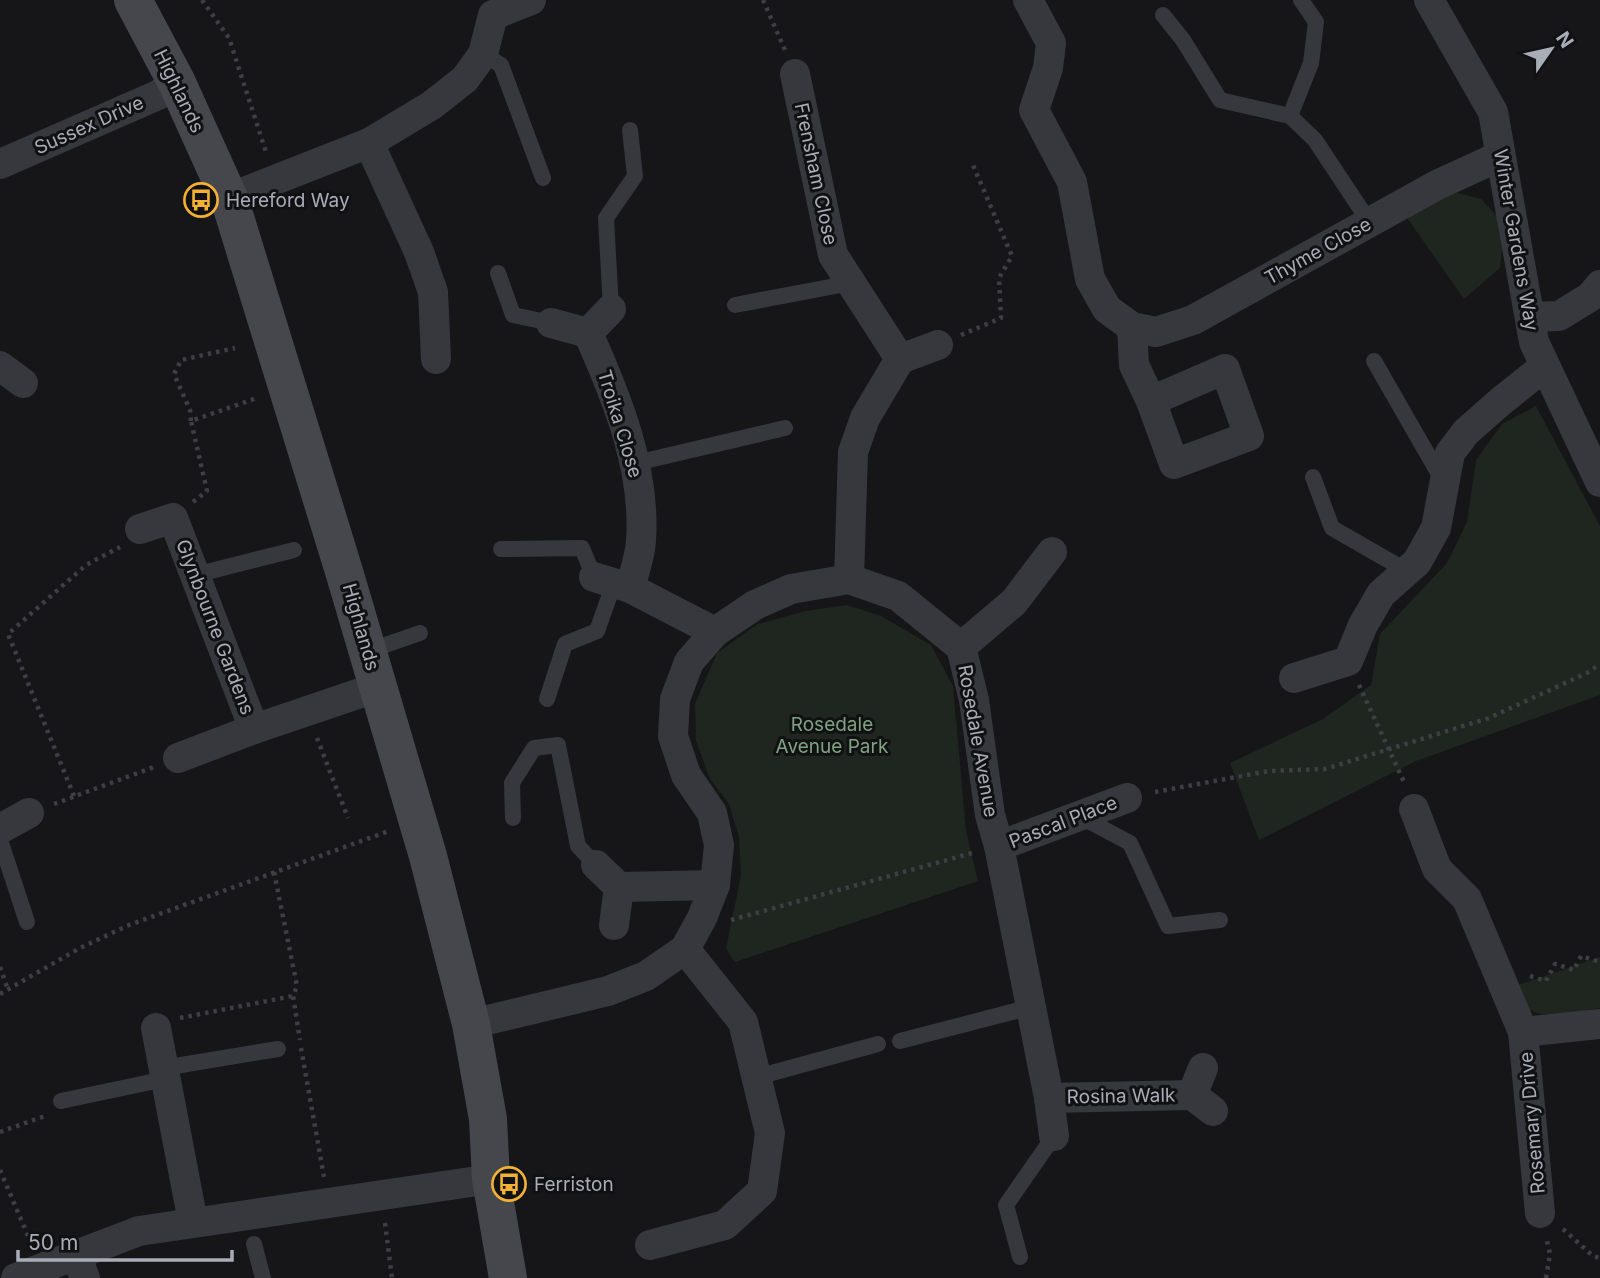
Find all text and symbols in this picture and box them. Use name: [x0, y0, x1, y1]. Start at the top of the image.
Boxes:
north arrow: [1516, 14, 1586, 84]
text: N: [1551, 27, 1578, 52]
street label: Highlands: [149, 46, 209, 136]
street label: Sussex Drive: [31, 91, 147, 159]
street label: Frensham Close: [790, 101, 842, 247]
street label: Winter Gardens Way: [1489, 147, 1543, 333]
bus stop icon: Hereford Way: [182, 181, 220, 219]
place label: Hereford Way: [226, 189, 350, 212]
street label: Thyme Close: [1261, 212, 1375, 290]
street label: Troika Close: [593, 367, 647, 481]
street label: Glynbourne Gardens: [171, 536, 259, 718]
street label: Highlands: [338, 581, 384, 673]
street label: Rosedale Avenue: [953, 663, 1003, 819]
park label: Rosedale Avenue Park: [776, 713, 889, 758]
street label: Pascal Place: [1006, 791, 1120, 853]
street label: Rosemary Drive: [1514, 1051, 1550, 1195]
street label: Rosina Walk: [1066, 1084, 1176, 1108]
bus stop icon: Ferriston: [490, 1165, 528, 1203]
place label: Ferriston: [534, 1173, 614, 1196]
scale bar: [18, 1218, 231, 1262]
text: 50 m: [28, 1230, 78, 1255]

